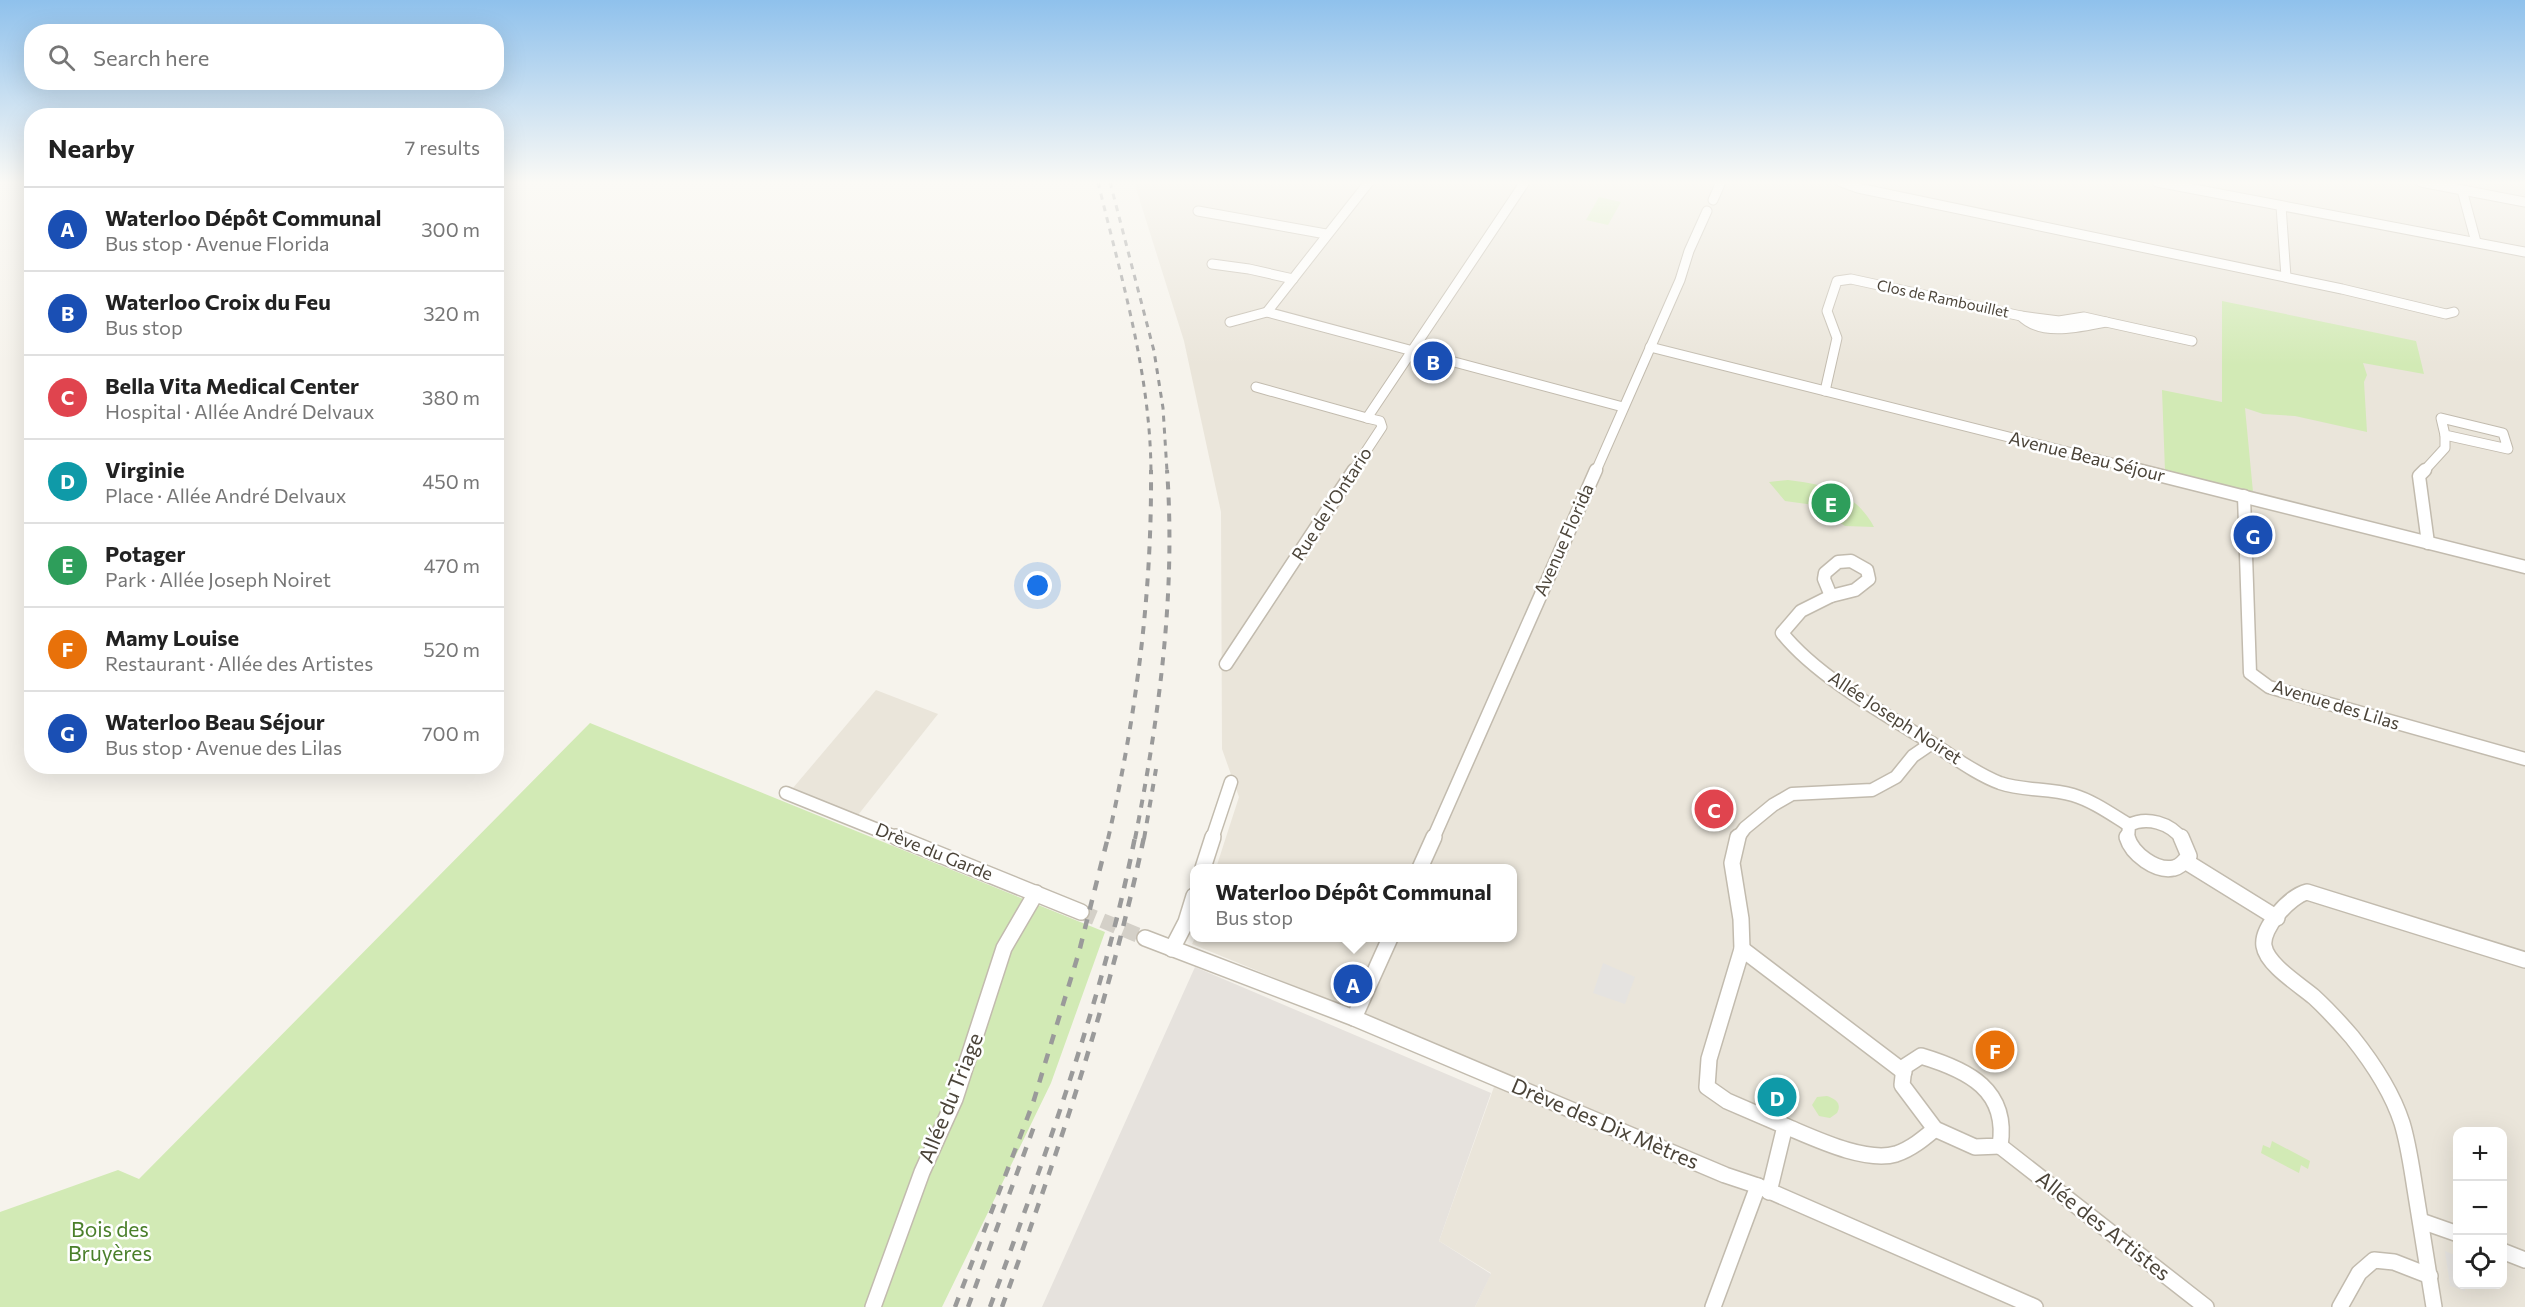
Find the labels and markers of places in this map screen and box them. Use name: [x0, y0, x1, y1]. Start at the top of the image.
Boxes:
pin: B: [1414, 338, 1452, 384]
pin: E: [1812, 480, 1850, 526]
pin: G: [2234, 512, 2272, 558]
pin: C: [1694, 786, 1734, 832]
pin: A: [1334, 962, 1372, 1006]
pin: F: [1976, 1028, 2014, 1072]
pin: D: [1758, 1074, 1796, 1120]

